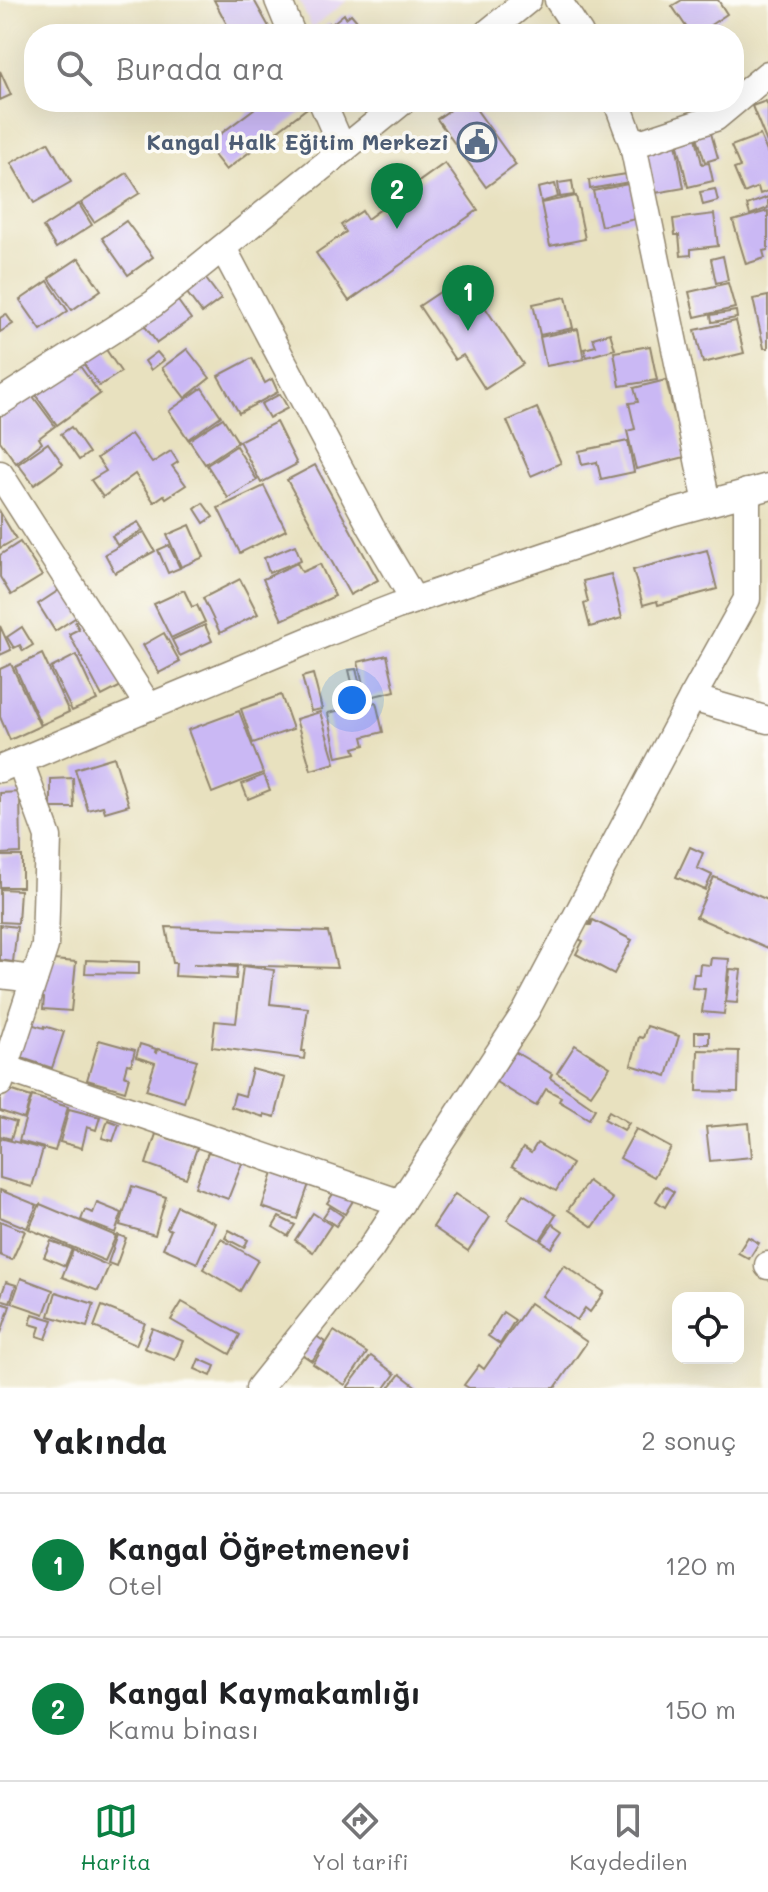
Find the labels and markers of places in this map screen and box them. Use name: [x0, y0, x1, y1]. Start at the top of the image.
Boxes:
public building icon: Kangal Halk Eğitim Merkezi: [456, 121, 498, 163]
place label: Kangal Halk Eğitim Merkezi: [147, 127, 449, 156]
pin: 2: [371, 163, 423, 229]
pin: 1: [442, 265, 494, 331]

